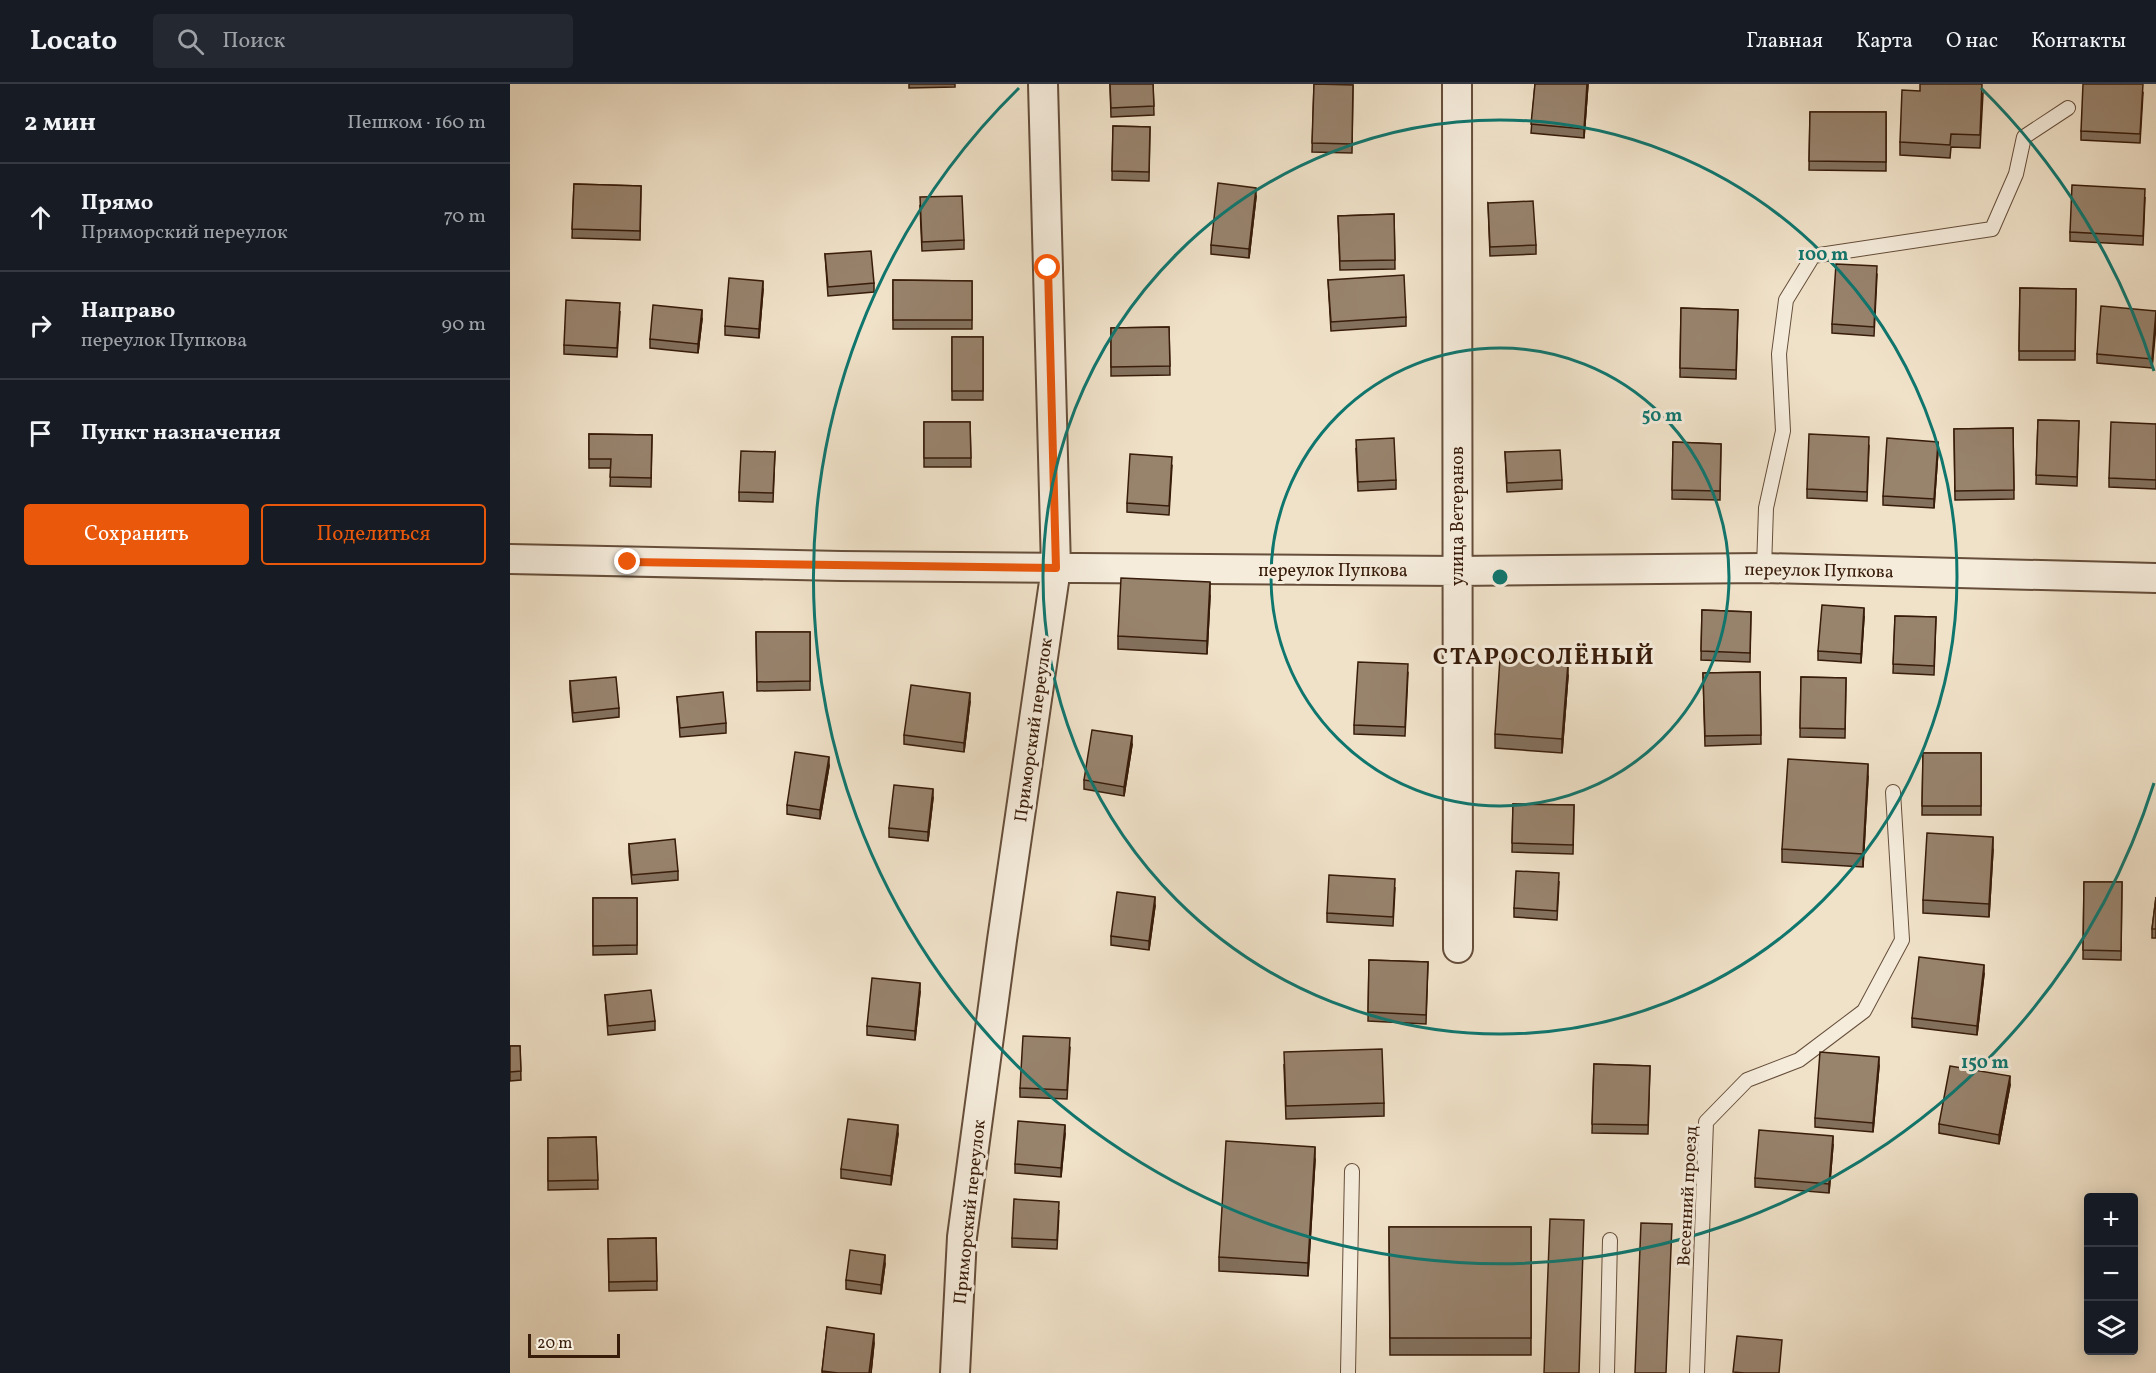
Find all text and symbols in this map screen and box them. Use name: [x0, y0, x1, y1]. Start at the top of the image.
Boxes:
search box: [153, 14, 573, 68]
text: Locato: [30, 22, 117, 61]
icon: search: [174, 25, 207, 58]
text: Поиск: [222, 26, 285, 57]
text: Главная: [1746, 27, 1823, 56]
text: Карта: [1856, 27, 1913, 56]
text: О нас: [1946, 27, 1998, 56]
text: Контакты: [2031, 27, 2126, 56]
text: 2 мин: [24, 105, 96, 141]
text: Пешком · 160 m: [347, 109, 486, 137]
text: Прямо: [81, 188, 153, 219]
icon: ahead: [24, 201, 57, 234]
text: 70 m: [443, 203, 486, 231]
text: Приморский переулок: [81, 219, 288, 247]
text: 100 m: [1798, 243, 1848, 268]
route start: [1034, 254, 1060, 280]
text: Направо: [81, 296, 175, 327]
icon: right: [24, 309, 57, 342]
text: 90 m: [442, 311, 486, 339]
text: переулок Пупкова: [81, 327, 247, 355]
text: 50 m: [1642, 404, 1682, 429]
icon: arrive: [24, 417, 57, 450]
text: Пункт назначения: [81, 418, 281, 449]
street label: улица Ветеранов: [1446, 446, 1471, 586]
button: Сохранить: [24, 504, 249, 565]
button: Поделиться: [261, 504, 486, 565]
route end: [614, 548, 640, 574]
street label: переулок Пупкова: [1744, 558, 1894, 585]
street label: переулок Пупкова: [1258, 559, 1408, 584]
centre of rings: [1490, 567, 1510, 587]
street label: Приморский переулок: [1009, 636, 1060, 824]
district label: СТАРОCОЛЁНЫЙ: [1433, 641, 1655, 675]
text: 150 m: [1961, 1051, 2009, 1076]
street label: Приморский переулок: [948, 1118, 993, 1306]
street label: Весенний проезд: [1672, 1125, 1705, 1267]
map controls: [2084, 1193, 2138, 1355]
button: +: [2084, 1193, 2138, 1247]
button: −: [2084, 1247, 2138, 1301]
button: layers: [2084, 1301, 2138, 1355]
scale bar: [528, 1331, 620, 1358]
text: 20 m: [537, 1333, 572, 1355]

